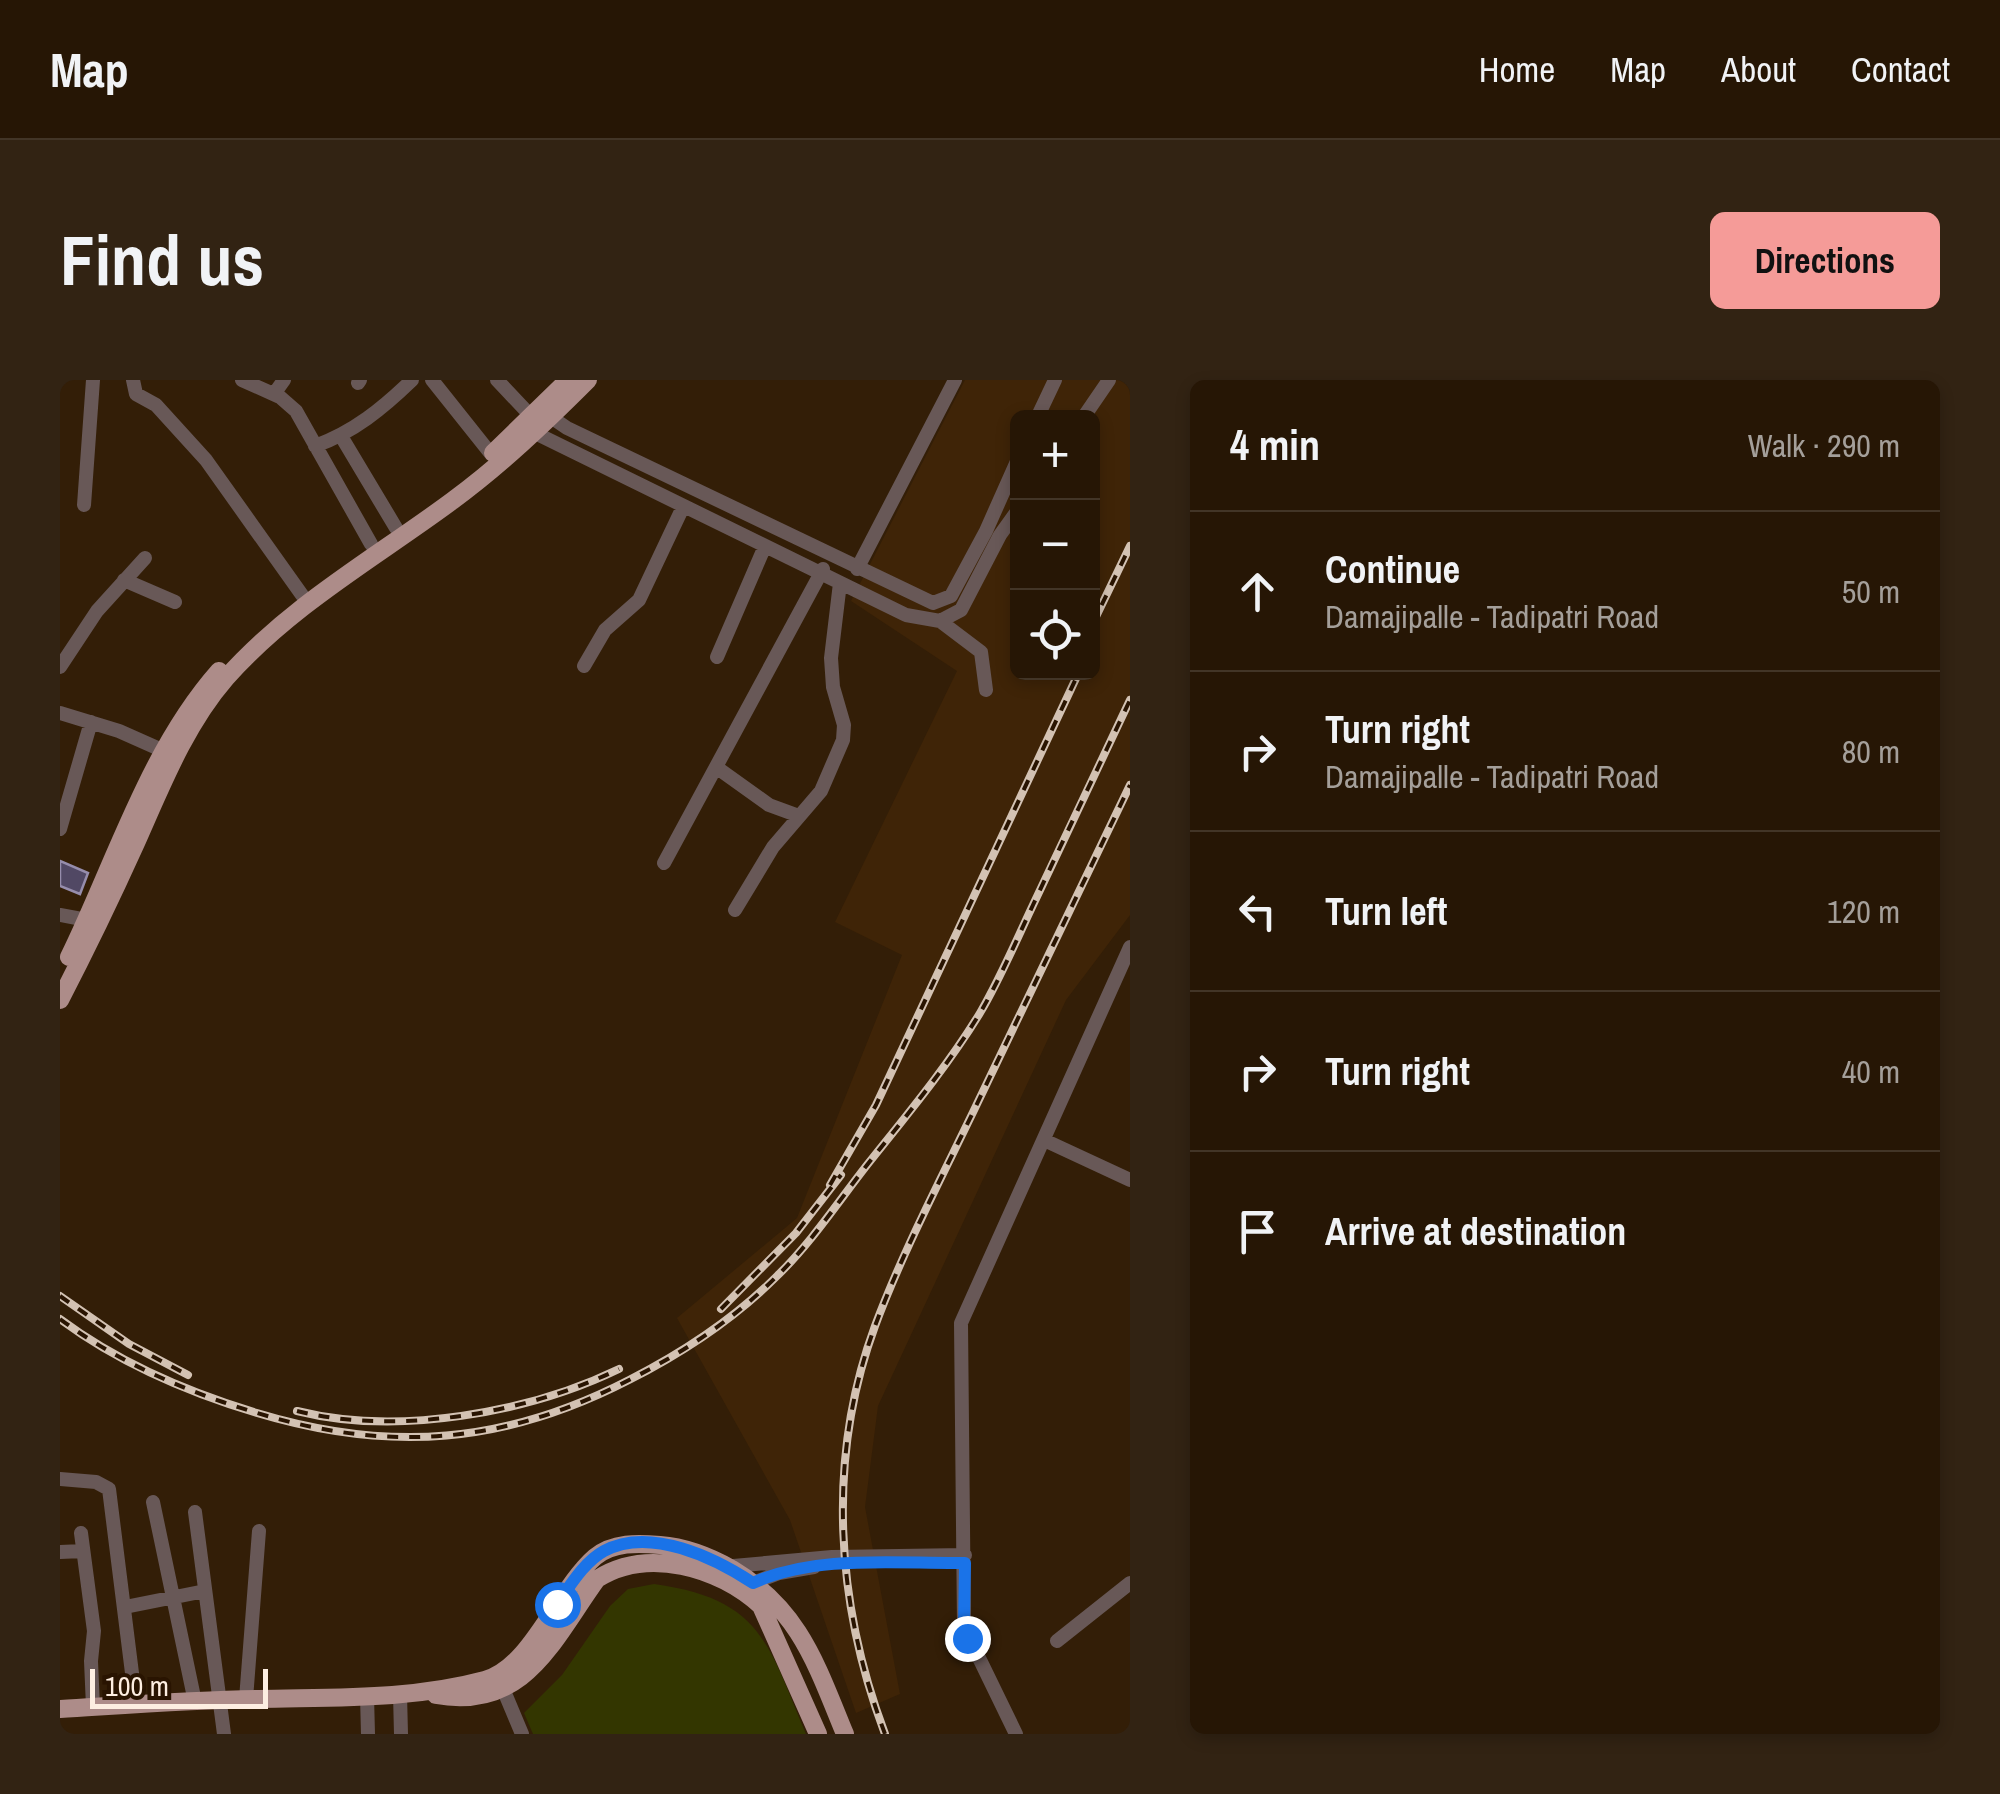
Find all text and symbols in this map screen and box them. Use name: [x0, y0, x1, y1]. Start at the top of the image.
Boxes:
text: Map: [50, 37, 129, 102]
text: Home: [1479, 46, 1555, 93]
text: Map: [1610, 46, 1666, 93]
text: About: [1721, 46, 1796, 93]
text: Contact: [1851, 46, 1950, 93]
button: Directions: [1710, 212, 1940, 309]
text: Find us: [60, 213, 264, 307]
map controls: [1010, 410, 1100, 680]
button: +: [1010, 410, 1100, 500]
text: 4 min: [1230, 417, 1320, 473]
text: Walk · 290 m: [1748, 424, 1900, 467]
button: −: [1010, 500, 1100, 590]
text: Continue: [1325, 544, 1460, 595]
icon: ahead: [1230, 564, 1285, 619]
text: 50 m: [1842, 570, 1900, 613]
button: locate: [1010, 590, 1100, 680]
text: Damajipalle - Tadipatri Road: [1325, 595, 1659, 638]
text: Turn right: [1325, 704, 1470, 755]
icon: right: [1230, 724, 1285, 779]
text: 80 m: [1842, 730, 1900, 773]
text: Damajipalle - Tadipatri Road: [1325, 755, 1659, 798]
icon: left: [1230, 884, 1285, 939]
text: Turn left: [1325, 886, 1447, 937]
text: 120 m: [1827, 890, 1900, 933]
icon: right: [1230, 1044, 1285, 1099]
text: Turn right: [1325, 1046, 1470, 1097]
text: 40 m: [1842, 1050, 1900, 1093]
icon: arrive: [1230, 1204, 1285, 1259]
text: Arrive at destination: [1325, 1206, 1626, 1257]
route start: [535, 1582, 581, 1628]
route end: [945, 1616, 991, 1662]
scale bar: [90, 1664, 268, 1708]
text: 100 m: [105, 1667, 169, 1705]

